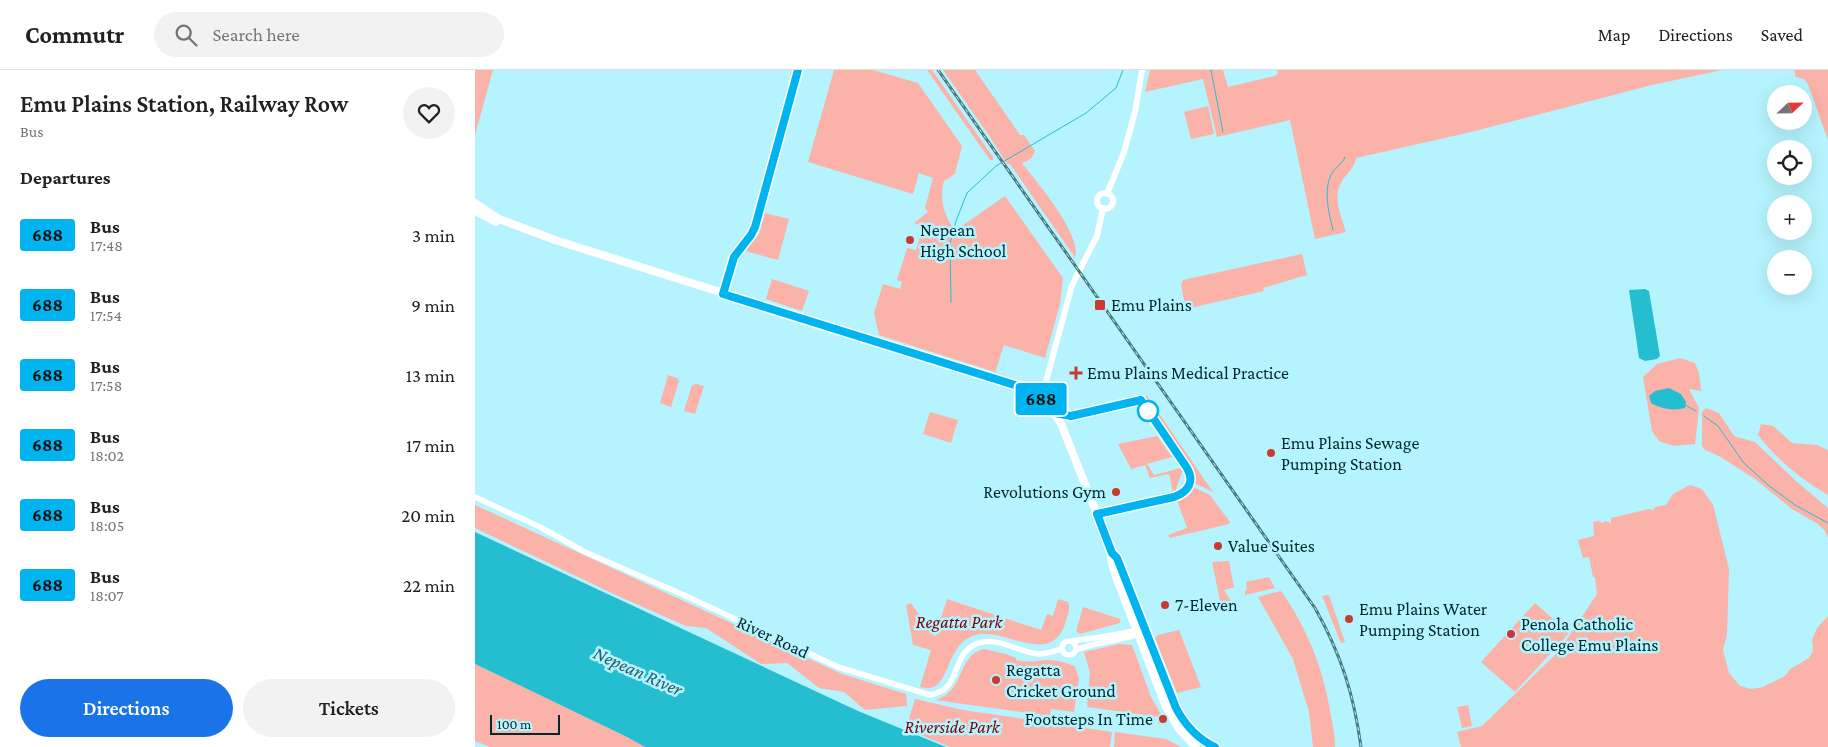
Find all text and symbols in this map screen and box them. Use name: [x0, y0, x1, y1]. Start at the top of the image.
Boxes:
search box: [154, 12, 504, 57]
text: Commutr: [25, 21, 124, 48]
icon: search: [172, 21, 200, 49]
text: Search here: [212, 24, 300, 45]
text: Map: [1598, 25, 1630, 45]
text: Directions: [1658, 25, 1733, 45]
text: Saved: [1761, 25, 1803, 45]
north arrow: [1767, 85, 1813, 130]
map controls: [1767, 85, 1812, 295]
button: heart: [403, 87, 455, 139]
text: Emu Plains Station, Railway Row: [20, 90, 348, 117]
text: Bus: [20, 123, 44, 140]
button: locate: [1767, 140, 1812, 185]
text: Departures: [20, 167, 111, 188]
button: +: [1767, 195, 1812, 240]
text: Bus: [90, 216, 120, 237]
place label: Nepean High School: [920, 220, 1007, 261]
text: 688: [32, 225, 63, 245]
text: 3 min: [412, 225, 455, 246]
marker: Nepean High School: [904, 234, 916, 246]
text: 17:48: [90, 237, 123, 254]
button: −: [1767, 250, 1812, 295]
text: Bus: [90, 286, 120, 307]
text: 688: [32, 295, 63, 315]
text: 9 min: [411, 295, 455, 316]
place label: Emu Plains: [1111, 295, 1192, 315]
marker: Emu Plains: [1093, 298, 1107, 312]
text: 17:54: [90, 307, 122, 324]
text: Bus: [90, 356, 120, 377]
place label: Emu Plains Medical Practice: [1087, 363, 1289, 383]
text: 688: [32, 365, 63, 385]
text: 13 min: [406, 365, 455, 386]
marker: Emu Plains Medical Practice: [1069, 366, 1083, 380]
text: 17:58: [90, 377, 122, 394]
line badge: 688: [1012, 383, 1070, 415]
text: 688: [1026, 389, 1056, 409]
unlabelled marker: [1137, 400, 1159, 422]
text: Bus: [90, 426, 120, 447]
place label: Emu Plains Sewage Pumping Station: [1281, 433, 1419, 474]
text: 688: [32, 435, 63, 455]
text: 17 min: [406, 435, 455, 456]
text: 18:02: [90, 447, 124, 464]
marker: Emu Plains Sewage Pumping Station: [1265, 447, 1277, 459]
place label: Revolutions Gym: [983, 482, 1107, 502]
marker: Revolutions Gym: [1110, 486, 1122, 498]
text: Bus: [90, 496, 120, 517]
text: 688: [32, 505, 63, 525]
text: 20 min: [401, 505, 455, 526]
text: 18:05: [90, 517, 124, 534]
place label: Value Suites: [1228, 536, 1315, 556]
marker: Value Suites: [1212, 540, 1224, 552]
text: Bus: [90, 566, 120, 587]
text: 688: [32, 575, 63, 595]
text: 22 min: [403, 575, 455, 596]
text: 18:07: [90, 587, 124, 604]
place label: 7-Eleven: [1175, 595, 1238, 615]
marker: 7-Eleven: [1159, 599, 1171, 611]
place label: Emu Plains Water Pumping Station: [1359, 599, 1488, 640]
street label: River Road: [734, 612, 813, 663]
park label: Regatta Park: [916, 612, 1003, 632]
marker: Emu Plains Water Pumping Station: [1343, 613, 1355, 625]
place label: Penola Catholic College Emu Plains: [1521, 614, 1658, 655]
marker: Penola Catholic College Emu Plains: [1505, 628, 1517, 640]
water label: Nepean River: [590, 642, 687, 700]
place label: Regatta Cricket Ground: [1006, 660, 1116, 701]
marker: Regatta Cricket Ground: [990, 674, 1002, 686]
button: Directions: [20, 679, 233, 737]
button: Tickets: [243, 679, 455, 737]
place label: Footsteps In Time: [1025, 709, 1153, 729]
scale bar: [490, 712, 560, 735]
marker: Footsteps In Time: [1157, 713, 1169, 725]
text: 100 m: [497, 716, 531, 732]
park label: Riverside Park: [904, 717, 1001, 737]

